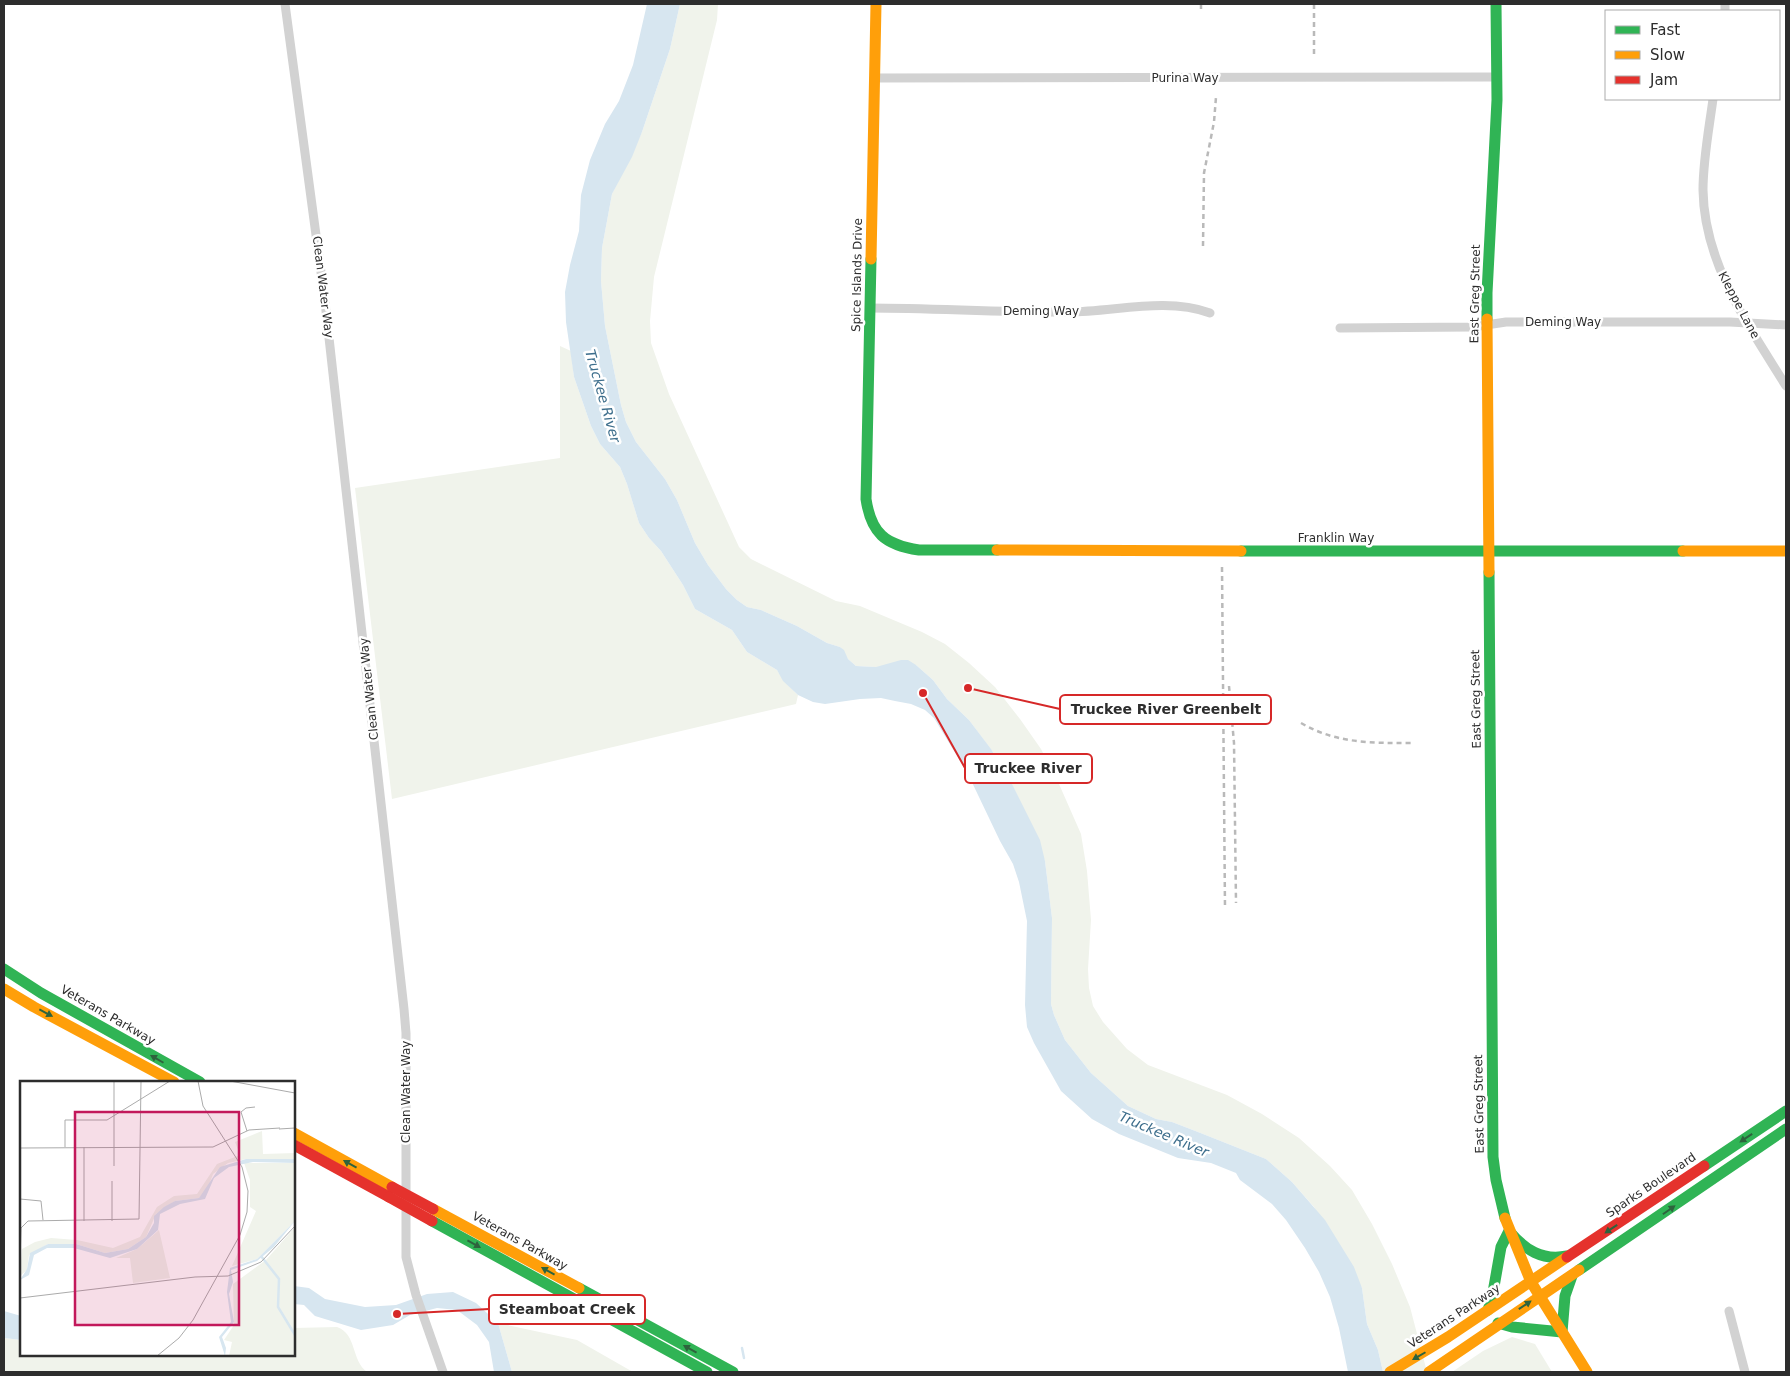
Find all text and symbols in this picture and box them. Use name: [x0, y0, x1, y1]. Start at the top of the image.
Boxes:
legend: [1605, 10, 1780, 100]
text: Fast: [1650, 21, 1680, 39]
text: Slow: [1650, 46, 1685, 64]
street label: Purina Way: [1151, 71, 1219, 85]
text: Jam: [1649, 71, 1678, 89]
street label: Spice Islands Drive: [849, 218, 865, 332]
street label: Clean Water Way: [310, 235, 336, 339]
street label: East Greg Street: [1467, 244, 1483, 344]
street label: Kleppe Lane: [1715, 269, 1763, 341]
street label: Deming Way: [1003, 304, 1079, 318]
street label: Deming Way: [1525, 315, 1601, 329]
water label: Truckee River: [582, 348, 624, 445]
street label: Franklin Way: [1298, 531, 1374, 545]
street label: Clean Water Way: [357, 637, 381, 741]
street label: East Greg Street: [1468, 649, 1484, 749]
callout: Truckee River Greenbelt: [1060, 695, 1271, 724]
text: Truckee River Greenbelt: [1071, 701, 1261, 717]
callout: Truckee River: [965, 754, 1092, 783]
text: Truckee River: [974, 760, 1082, 776]
street label: Veterans Parkway: [58, 982, 158, 1048]
one-way arrow: [38, 1009, 53, 1017]
street label: Clean Water Way: [399, 1041, 413, 1143]
one-way arrow: [151, 1054, 164, 1063]
street label: East Greg Street: [1471, 1054, 1487, 1154]
inset map: [20, 1081, 295, 1356]
water label: Truckee River: [1117, 1108, 1212, 1161]
one-way arrow: [1739, 1133, 1752, 1143]
street label: Sparks Boulevard: [1603, 1150, 1699, 1220]
one-way arrow: [343, 1159, 356, 1168]
one-way arrow: [1662, 1205, 1675, 1215]
street label: Veterans Parkway: [470, 1209, 570, 1273]
one-way arrow: [1604, 1224, 1617, 1233]
one-way arrow: [467, 1240, 482, 1248]
one-way arrow: [540, 1267, 555, 1275]
street label: Veterans Parkway: [1405, 1281, 1503, 1351]
callout: Steamboat Creek: [489, 1295, 645, 1324]
one-way arrow: [1519, 1300, 1532, 1310]
text: Steamboat Creek: [499, 1301, 636, 1317]
one-way arrow: [683, 1345, 698, 1353]
one-way arrow: [1413, 1351, 1426, 1360]

